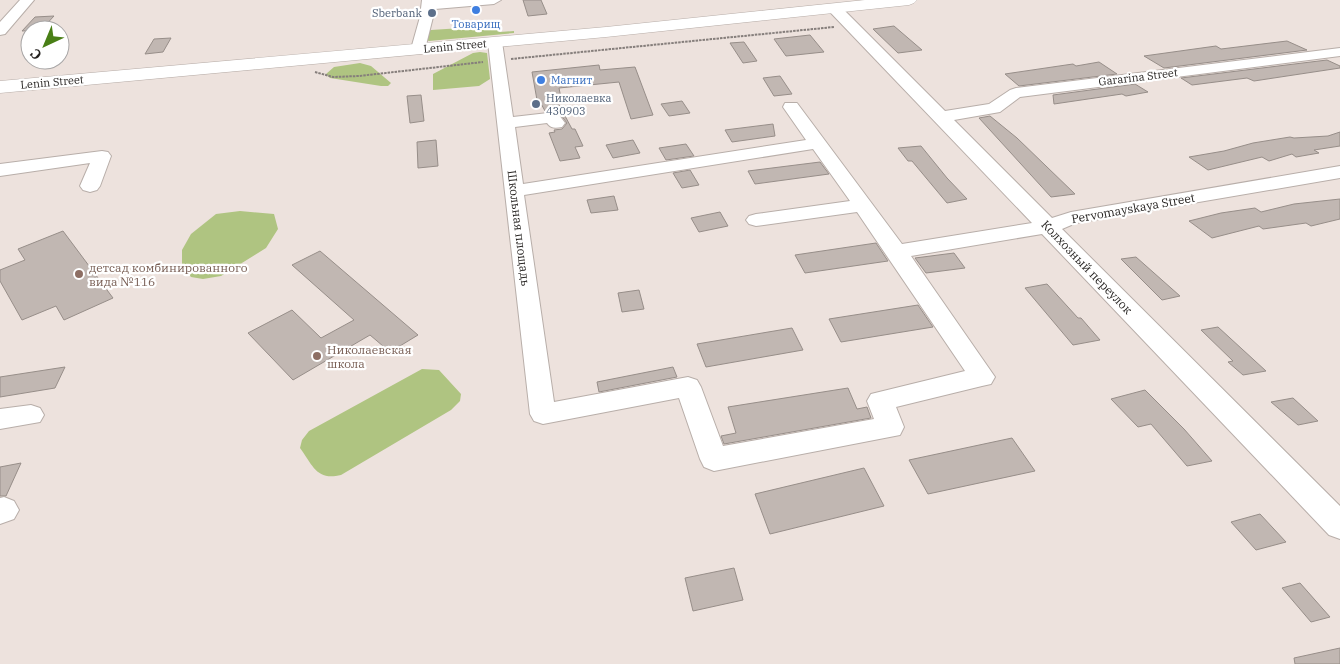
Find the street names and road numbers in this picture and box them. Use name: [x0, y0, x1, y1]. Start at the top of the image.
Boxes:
street label: Lenin Street: [423, 36, 487, 56]
street label: Gararina Street: [1098, 65, 1179, 89]
street label: Lenin Street: [20, 72, 84, 92]
street label: Школьная площадь: [504, 169, 534, 287]
street label: Pervomayskaya Street: [1070, 190, 1196, 226]
street label: Колхозный переулок: [1038, 217, 1136, 317]

